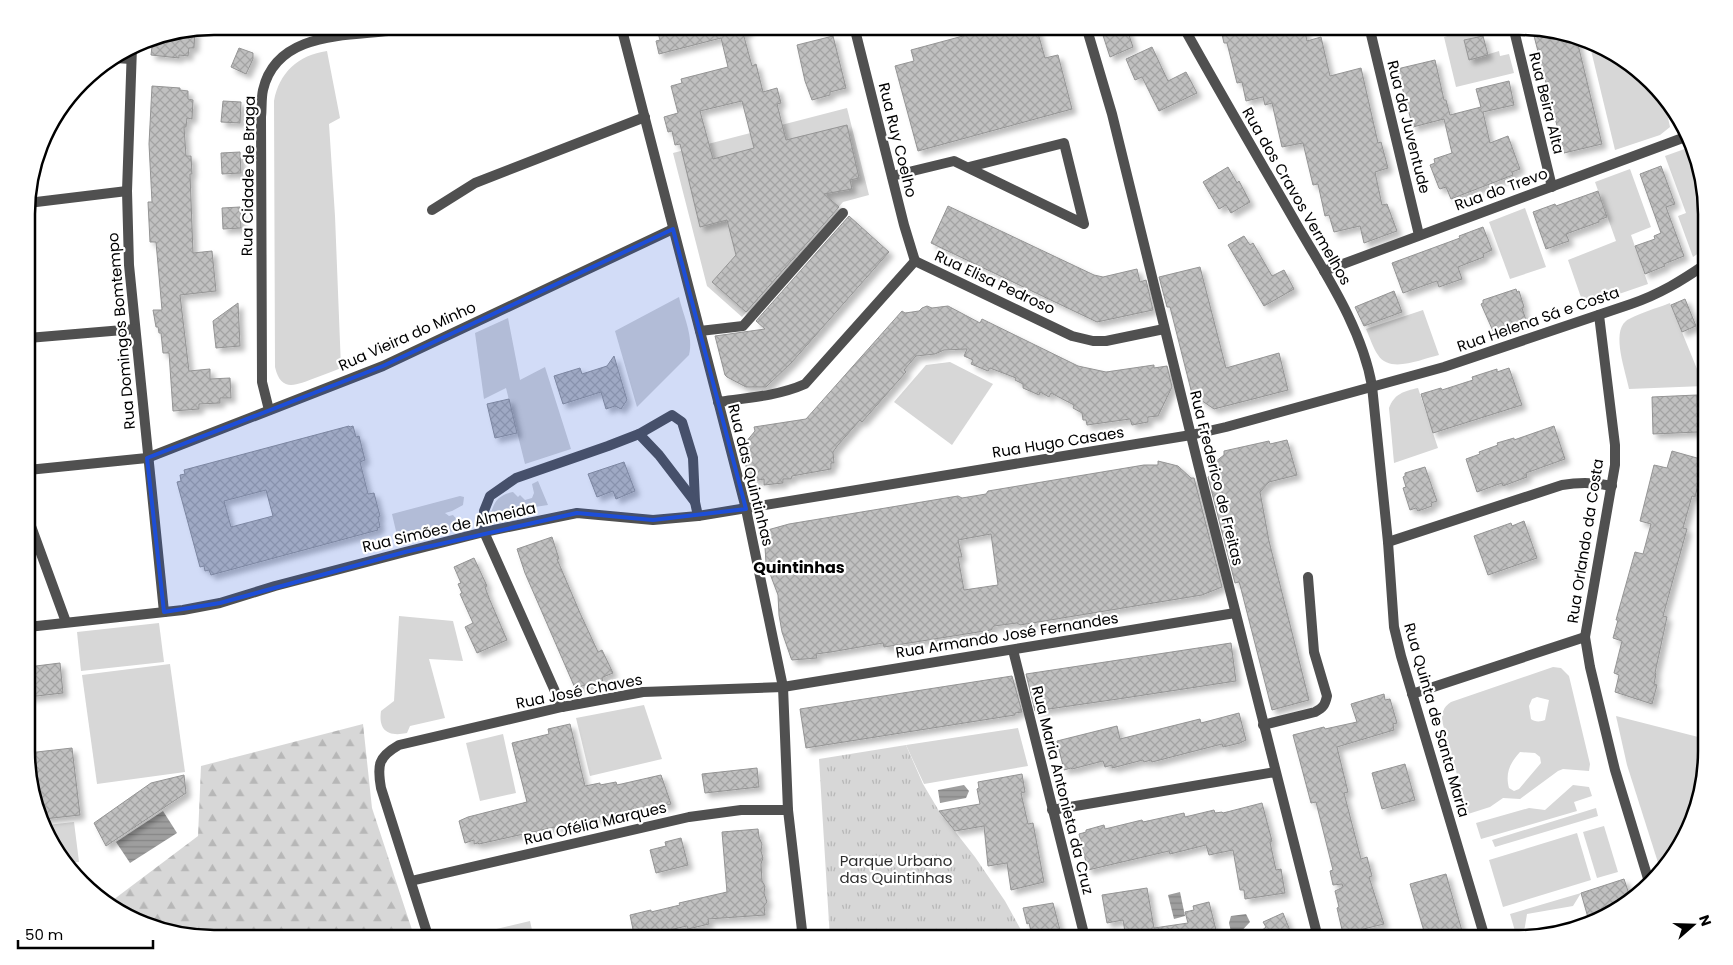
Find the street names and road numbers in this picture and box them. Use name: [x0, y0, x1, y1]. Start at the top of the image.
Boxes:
street label: Rua Beira Alta: [1524, 50, 1570, 156]
street label: Rua da Juventude: [1382, 58, 1436, 196]
street label: Rua Ruy Coelho: [874, 81, 922, 199]
street label: Rua Cidade de Braga: [236, 96, 260, 256]
street label: Rua dos Cravos Vermelhos: [1237, 103, 1357, 289]
street label: Rua do Trevo: [1452, 162, 1550, 216]
street label: Rua Domingos Bomtempo: [102, 232, 140, 430]
street label: Rua Elisa Pedroso: [931, 245, 1059, 319]
street label: Rua Helena Sá e Costa: [1454, 281, 1622, 357]
street label: Rua Vieira do Minho: [335, 296, 479, 376]
street label: Rua Frederico de Freitas: [1185, 388, 1249, 568]
street label: Rua das Quintinhas: [723, 402, 779, 549]
street label: Rua Hugo Casaes: [990, 421, 1126, 463]
street label: Rua Orlando da Costa: [1562, 457, 1608, 625]
street label: Rua Simões de Almeida: [360, 497, 538, 557]
street label: Rua Armando José Fernandes: [894, 607, 1120, 663]
street label: Rua Quinta de Santa Maria: [1399, 620, 1475, 820]
street label: Rua José Chaves: [514, 668, 644, 714]
street label: Rua Maria Antonieta da Cruz: [1027, 684, 1099, 897]
street label: Rua Ofélia Marques: [522, 796, 669, 850]

